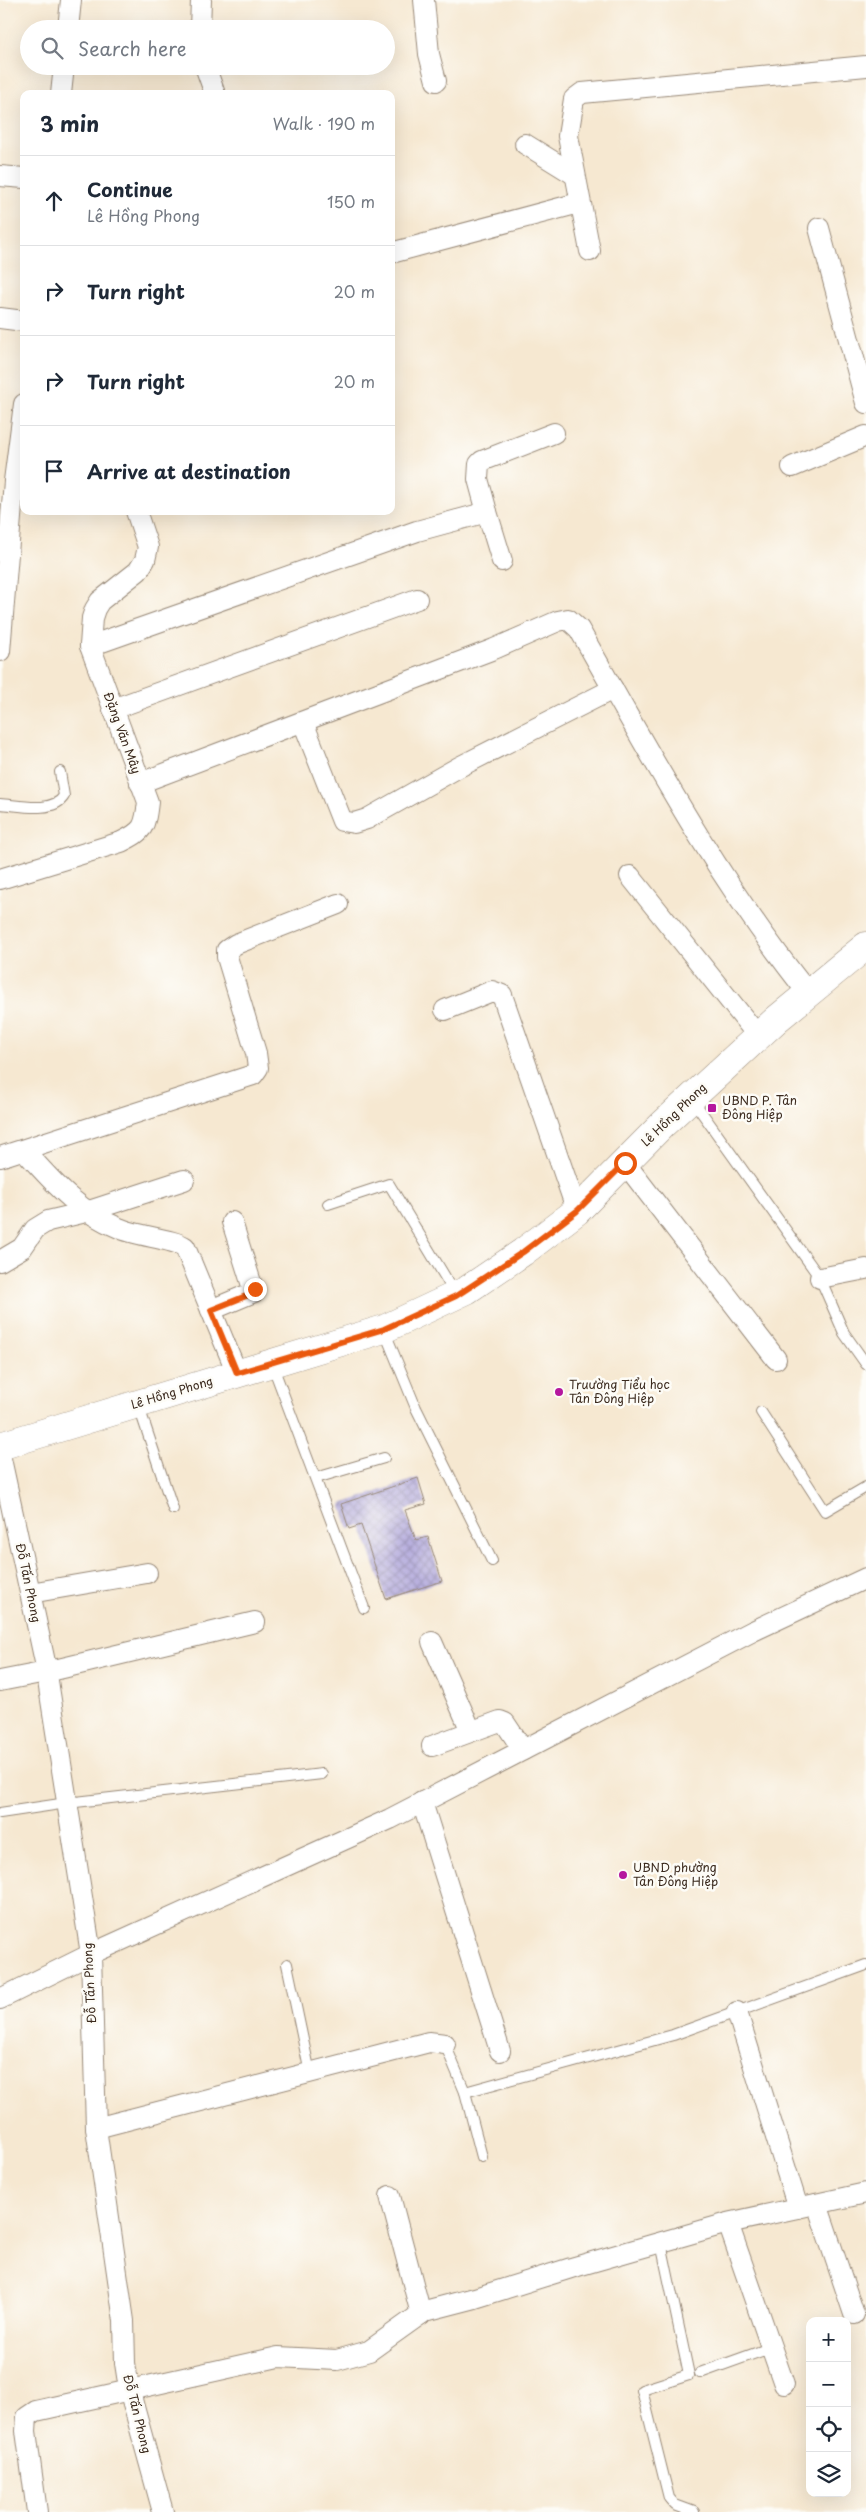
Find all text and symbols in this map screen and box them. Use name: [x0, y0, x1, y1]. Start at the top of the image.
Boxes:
search box: [20, 20, 395, 75]
icon: search: [38, 34, 66, 62]
text: Search here: [78, 34, 187, 62]
text: 3 min: [40, 107, 99, 139]
text: Walk · 190 m: [273, 111, 375, 135]
text: Continue: [87, 175, 173, 203]
icon: ahead: [40, 187, 68, 215]
text: 150 m: [327, 189, 375, 213]
text: Lê Hồng Phong: [87, 203, 200, 227]
icon: right: [40, 277, 68, 305]
text: Turn right: [87, 277, 185, 305]
text: 20 m: [334, 279, 375, 303]
icon: right: [40, 367, 68, 395]
text: Turn right: [87, 367, 185, 395]
text: 20 m: [334, 369, 375, 393]
icon: arrive: [40, 457, 68, 485]
text: Arrive at destination: [87, 457, 291, 485]
street label: Đặng Văn Mây: [100, 689, 146, 776]
street label: Lê Hồng Phong: [637, 1078, 710, 1150]
place label: UBND P. Tân Đông Hiệp: [722, 1091, 797, 1123]
marker: UBND P. Tân Đông Hiệp: [706, 1102, 718, 1114]
route start: [614, 1152, 637, 1175]
route end: [244, 1278, 267, 1301]
street label: Lê Hồng Phong: [129, 1371, 215, 1413]
place label: Truường Tiểu học Tân Đông Hiệp: [569, 1375, 670, 1407]
marker: Truường Tiểu học Tân Đông Hiệp: [553, 1386, 565, 1398]
street label: Đỗ Tấn Phong: [12, 1541, 46, 1624]
place label: UBND phường Tân Đông Hiệp: [633, 1858, 718, 1890]
marker: UBND phường Tân Đông Hiệp: [617, 1869, 629, 1881]
street label: Đỗ Tấn Phong: [78, 1942, 100, 2024]
map controls: [806, 2317, 851, 2497]
button: +: [806, 2317, 851, 2362]
button: −: [806, 2362, 851, 2407]
street label: Đỗ Tấn Phong: [119, 2372, 156, 2455]
button: locate: [806, 2407, 851, 2452]
button: layers: [806, 2452, 851, 2497]

